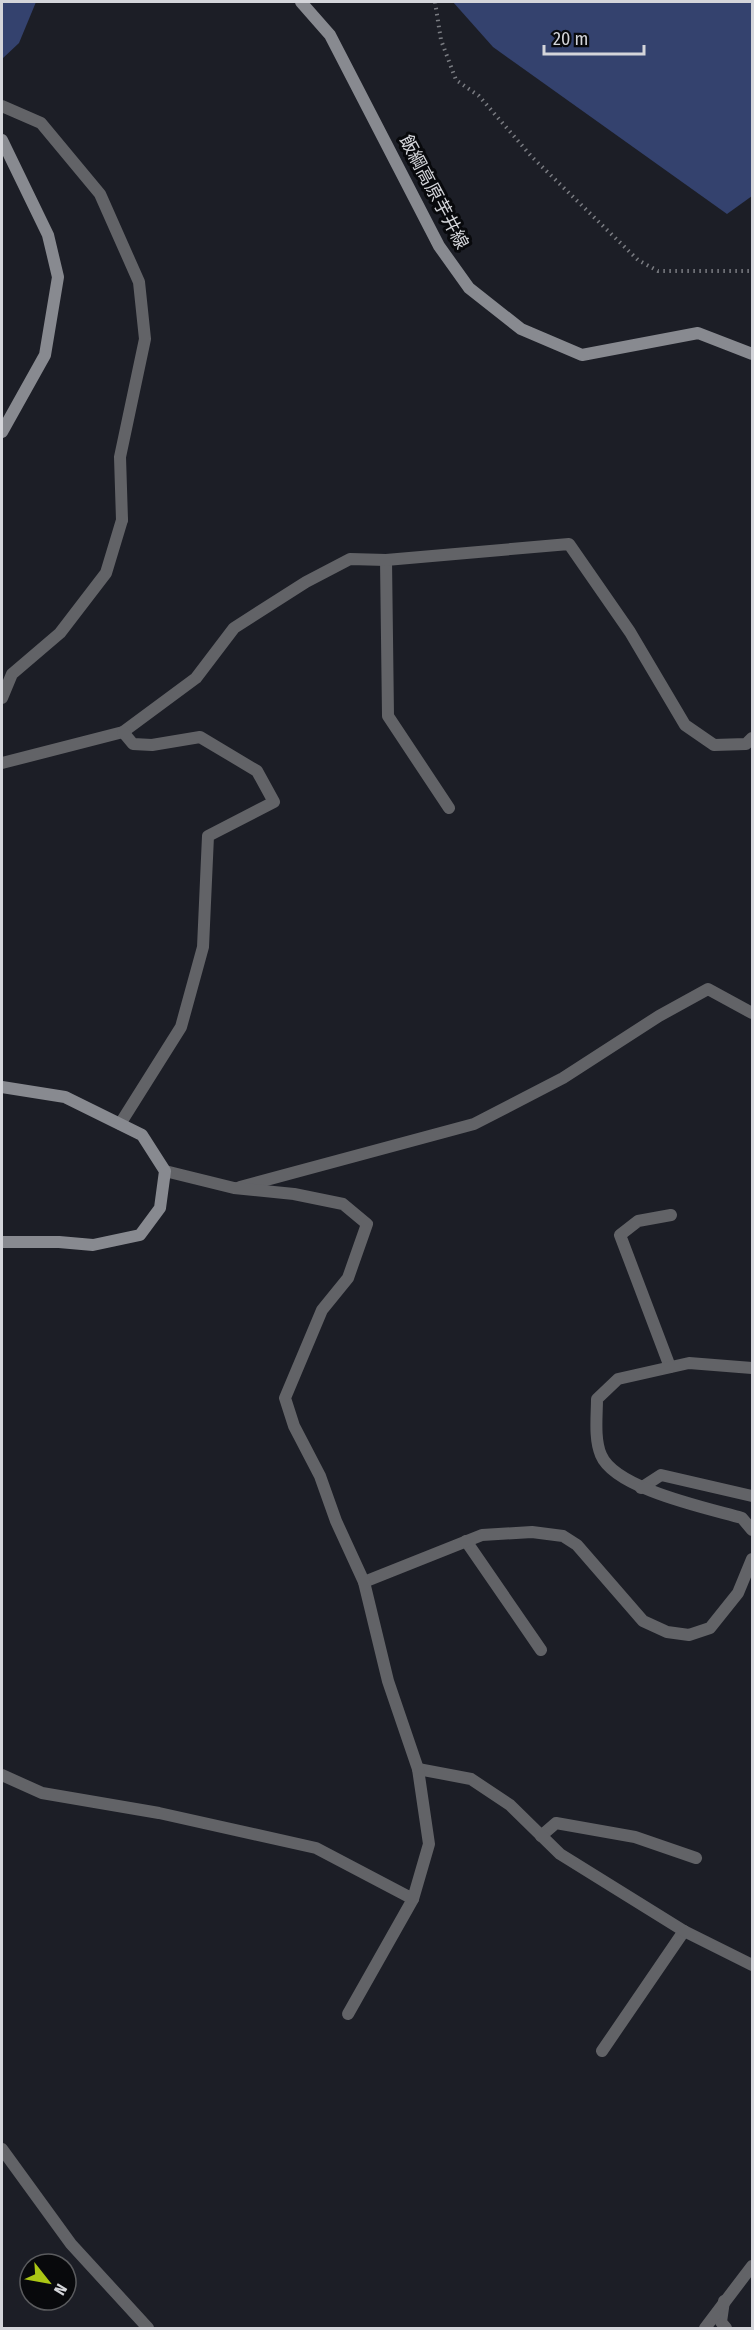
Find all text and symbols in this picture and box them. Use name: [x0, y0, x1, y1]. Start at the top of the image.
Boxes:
scale bar: [544, 18, 644, 56]
text: 20 m: [553, 28, 588, 50]
street label: 飯綱高原芋井線: [395, 131, 473, 253]
north arrow: [18, 2252, 78, 2312]
text: N: [50, 2280, 71, 2298]

